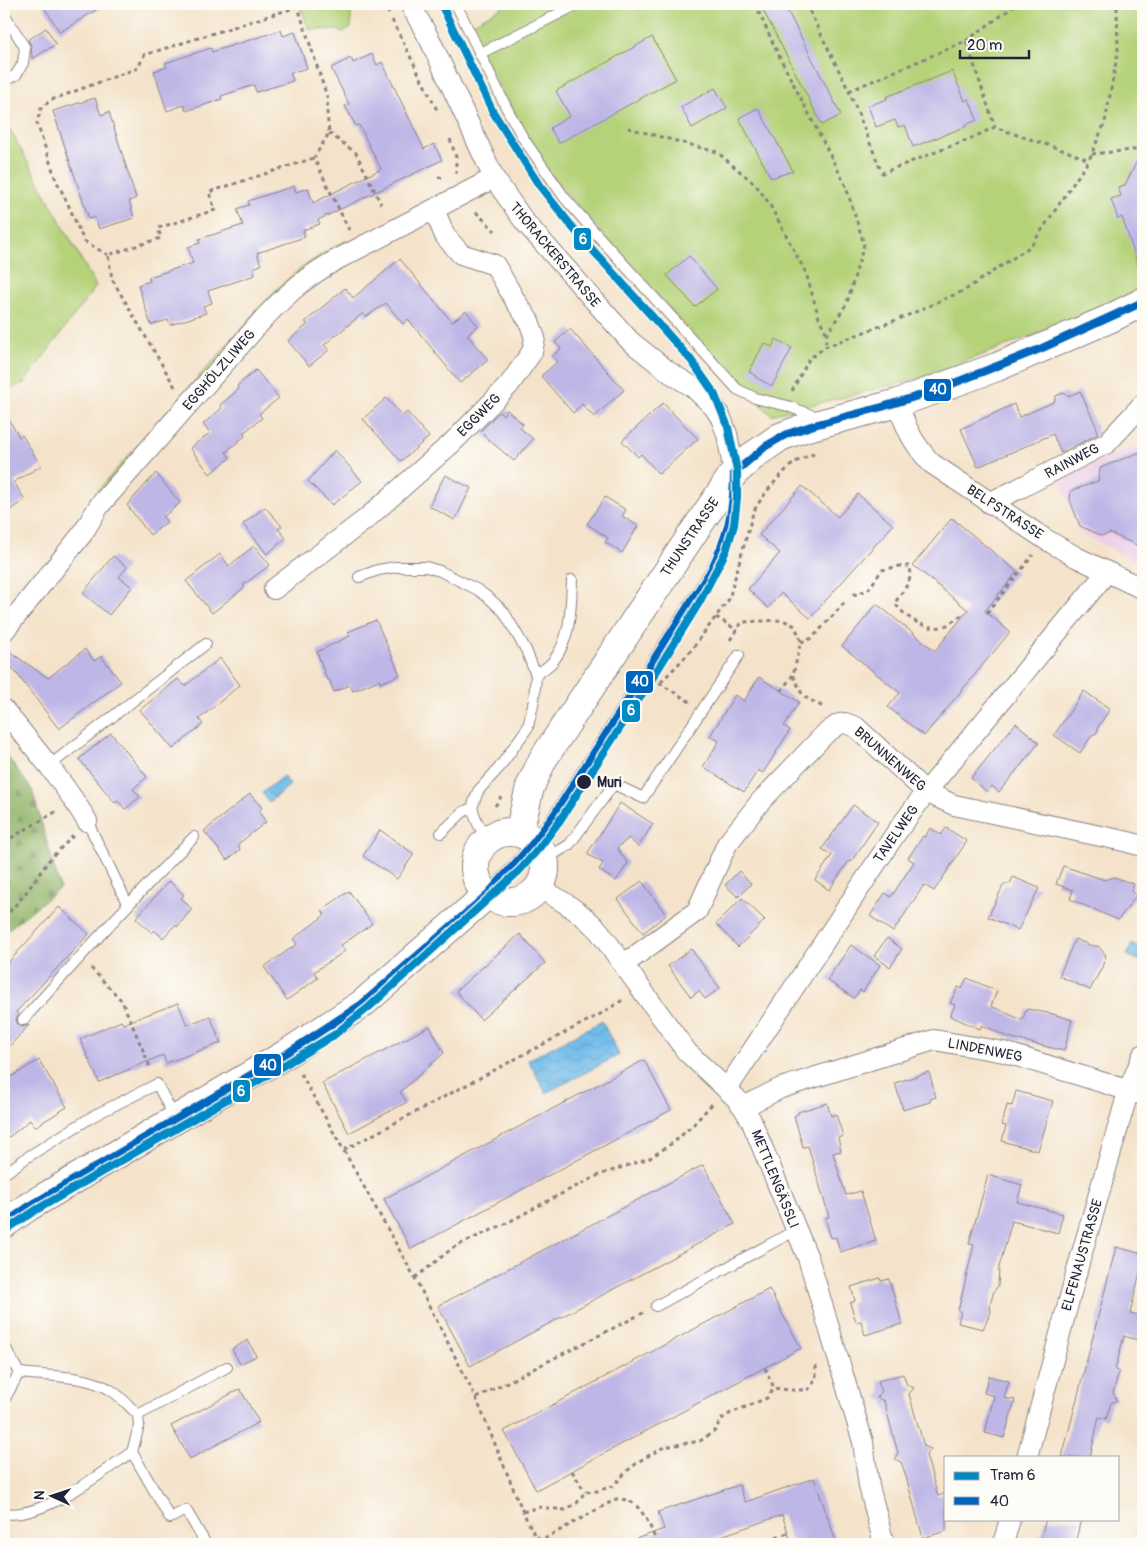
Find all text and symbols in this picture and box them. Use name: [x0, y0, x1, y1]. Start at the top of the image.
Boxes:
scale bar: [960, 28, 1028, 60]
text: 20 m: [967, 36, 1002, 55]
street label: THORACKERSTRASSE: [506, 199, 604, 311]
line badge: 6: [573, 227, 592, 251]
text: 6: [579, 231, 587, 248]
street label: EGGHÖLZLIWEG: [178, 325, 259, 414]
line badge: 40: [923, 378, 952, 402]
text: 40: [929, 381, 947, 398]
street label: EGGWEG: [454, 390, 504, 440]
street label: RAINWEG: [1042, 440, 1102, 482]
street label: BELPSTRASSE: [964, 481, 1046, 543]
street label: THUNSTRASSE: [657, 494, 723, 580]
line badge: 40: [625, 670, 654, 694]
text: 40: [631, 673, 649, 690]
line badge: 6: [621, 699, 641, 723]
text: 6: [627, 702, 635, 719]
street label: BRUNNENWEG: [851, 723, 929, 795]
marker: Muri: [575, 773, 593, 791]
place label: Muri: [597, 774, 622, 791]
street label: TAVELWEG: [870, 802, 922, 866]
street label: LINDENWEG: [946, 1034, 1024, 1066]
line badge: 40: [253, 1053, 282, 1077]
text: 40: [259, 1057, 277, 1074]
line badge: 6: [232, 1079, 251, 1103]
text: 6: [237, 1083, 245, 1100]
street label: METTLENGÄSSLI: [748, 1127, 802, 1231]
street label: ELFENAUSTRASSE: [1058, 1197, 1106, 1313]
legend: [944, 1456, 1120, 1520]
text: Tram 6: [990, 1466, 1036, 1485]
north arrow: [28, 1470, 78, 1520]
text: N: [31, 1490, 48, 1501]
text: 40: [990, 1492, 1009, 1511]

